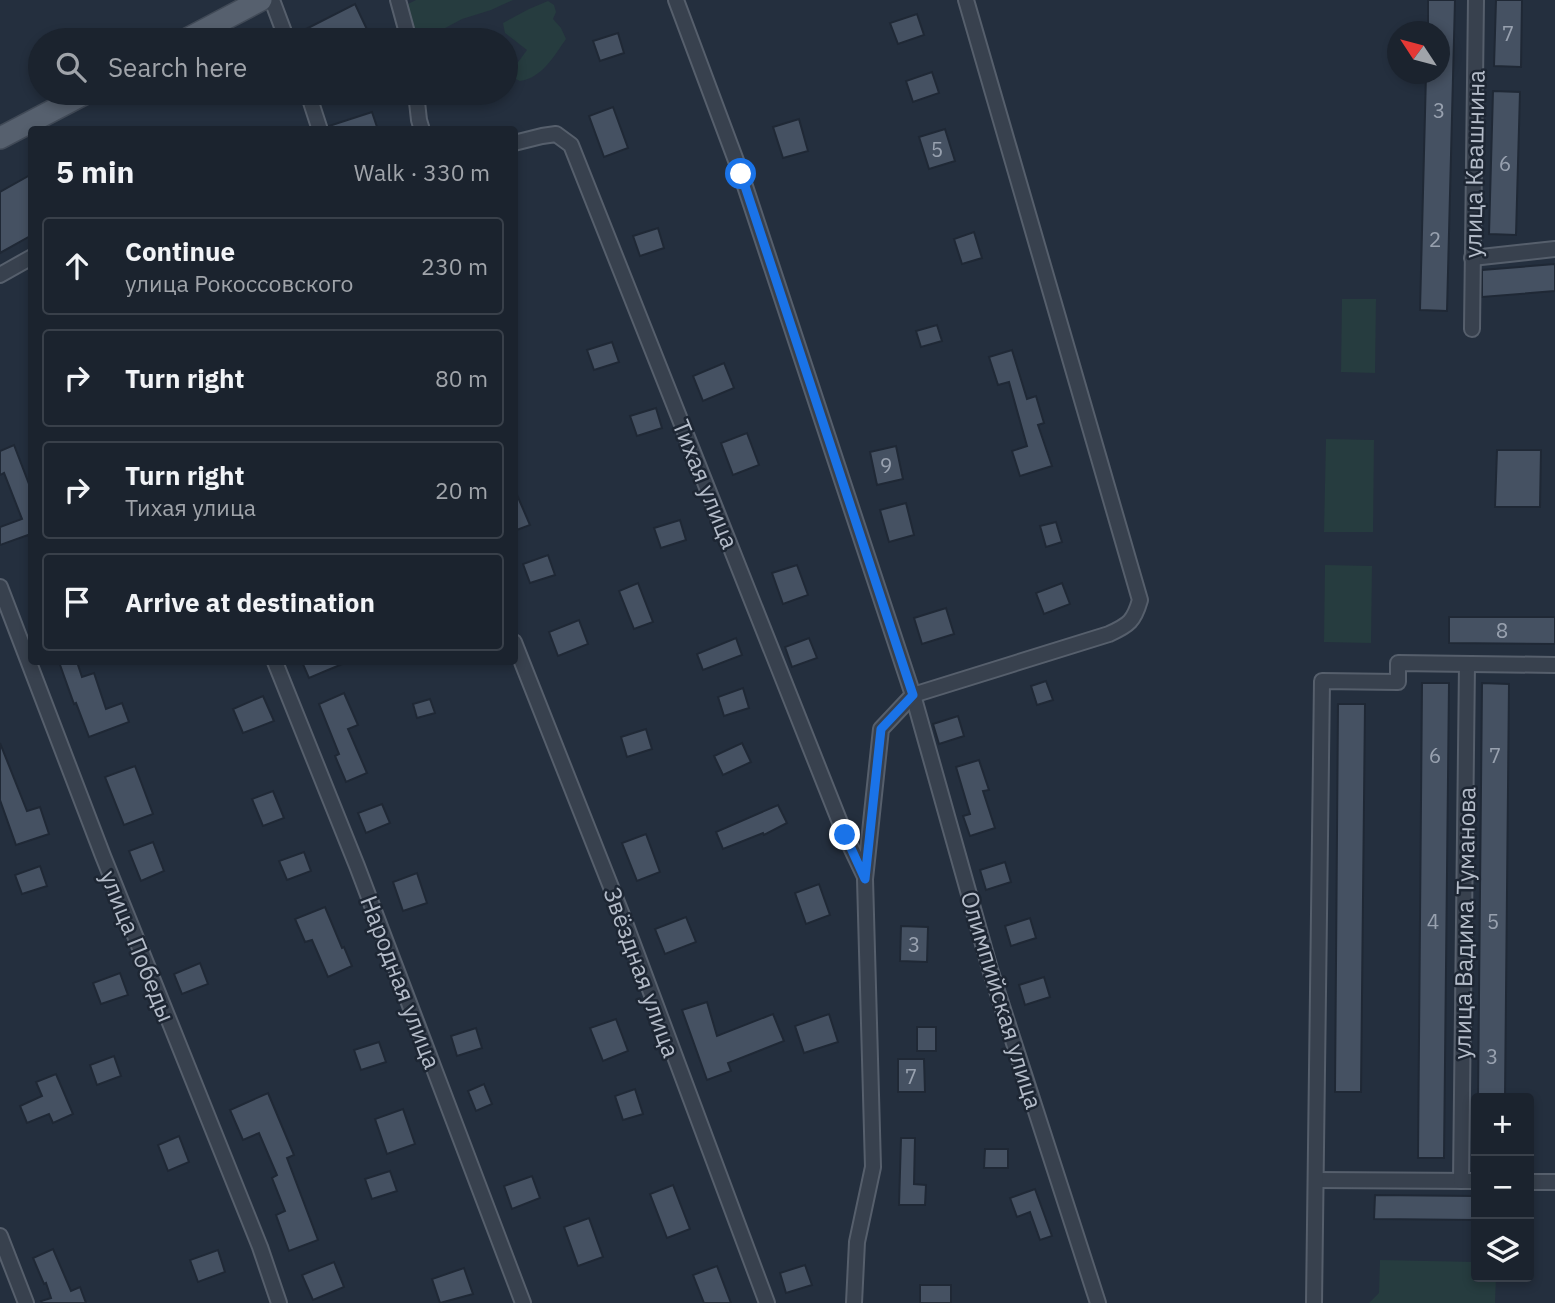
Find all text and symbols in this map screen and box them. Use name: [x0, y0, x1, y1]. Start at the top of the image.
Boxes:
house number: 7: [1502, 19, 1514, 47]
north arrow: [1387, 21, 1450, 84]
search box: [28, 28, 518, 105]
icon: search: [52, 48, 90, 86]
text: Search here: [108, 50, 247, 84]
street label: улица Квашнина: [1456, 69, 1492, 258]
house number: 3: [1433, 96, 1445, 124]
house number: 5: [931, 135, 943, 163]
house number: 6: [1499, 149, 1511, 177]
text: 5 min: [56, 152, 134, 191]
text: Walk · 330 m: [354, 157, 490, 187]
route start: [725, 158, 756, 189]
house number: 2: [1429, 225, 1441, 253]
text: Continue: [125, 234, 235, 268]
icon: ahead: [58, 247, 96, 285]
text: 230 m: [421, 251, 488, 281]
text: улица Рокоссовского: [125, 268, 353, 298]
icon: right: [58, 359, 96, 397]
text: Turn right: [125, 361, 244, 395]
text: 80 m: [435, 363, 488, 393]
street label: Тихая улица: [666, 415, 746, 554]
house number: 9: [880, 451, 892, 479]
text: Turn right: [125, 458, 244, 492]
icon: right: [58, 471, 96, 509]
text: 20 m: [435, 475, 488, 505]
text: Тихая улица: [125, 492, 256, 522]
icon: arrive: [58, 583, 96, 621]
text: Arrive at destination: [125, 585, 375, 619]
house number: 8: [1496, 616, 1508, 644]
house number: 6: [1429, 741, 1441, 769]
house number: 7: [1489, 741, 1501, 769]
street label: улица Вадима Туманова: [1446, 786, 1482, 1060]
route end: [829, 819, 860, 850]
street label: улица Победы: [93, 865, 183, 1027]
street label: Звёздная улица: [596, 882, 688, 1062]
street label: Олимпийская улица: [954, 887, 1050, 1113]
street label: Народная улица: [353, 891, 449, 1073]
house number: 4: [1427, 907, 1439, 935]
house number: 5: [1487, 907, 1499, 935]
house number: 3: [908, 930, 920, 958]
house number: 3: [1486, 1042, 1498, 1070]
house number: 7: [905, 1062, 917, 1090]
map controls: [1471, 1093, 1534, 1282]
button: +: [1471, 1093, 1534, 1156]
button: −: [1471, 1156, 1534, 1219]
button: layers: [1471, 1219, 1534, 1282]

